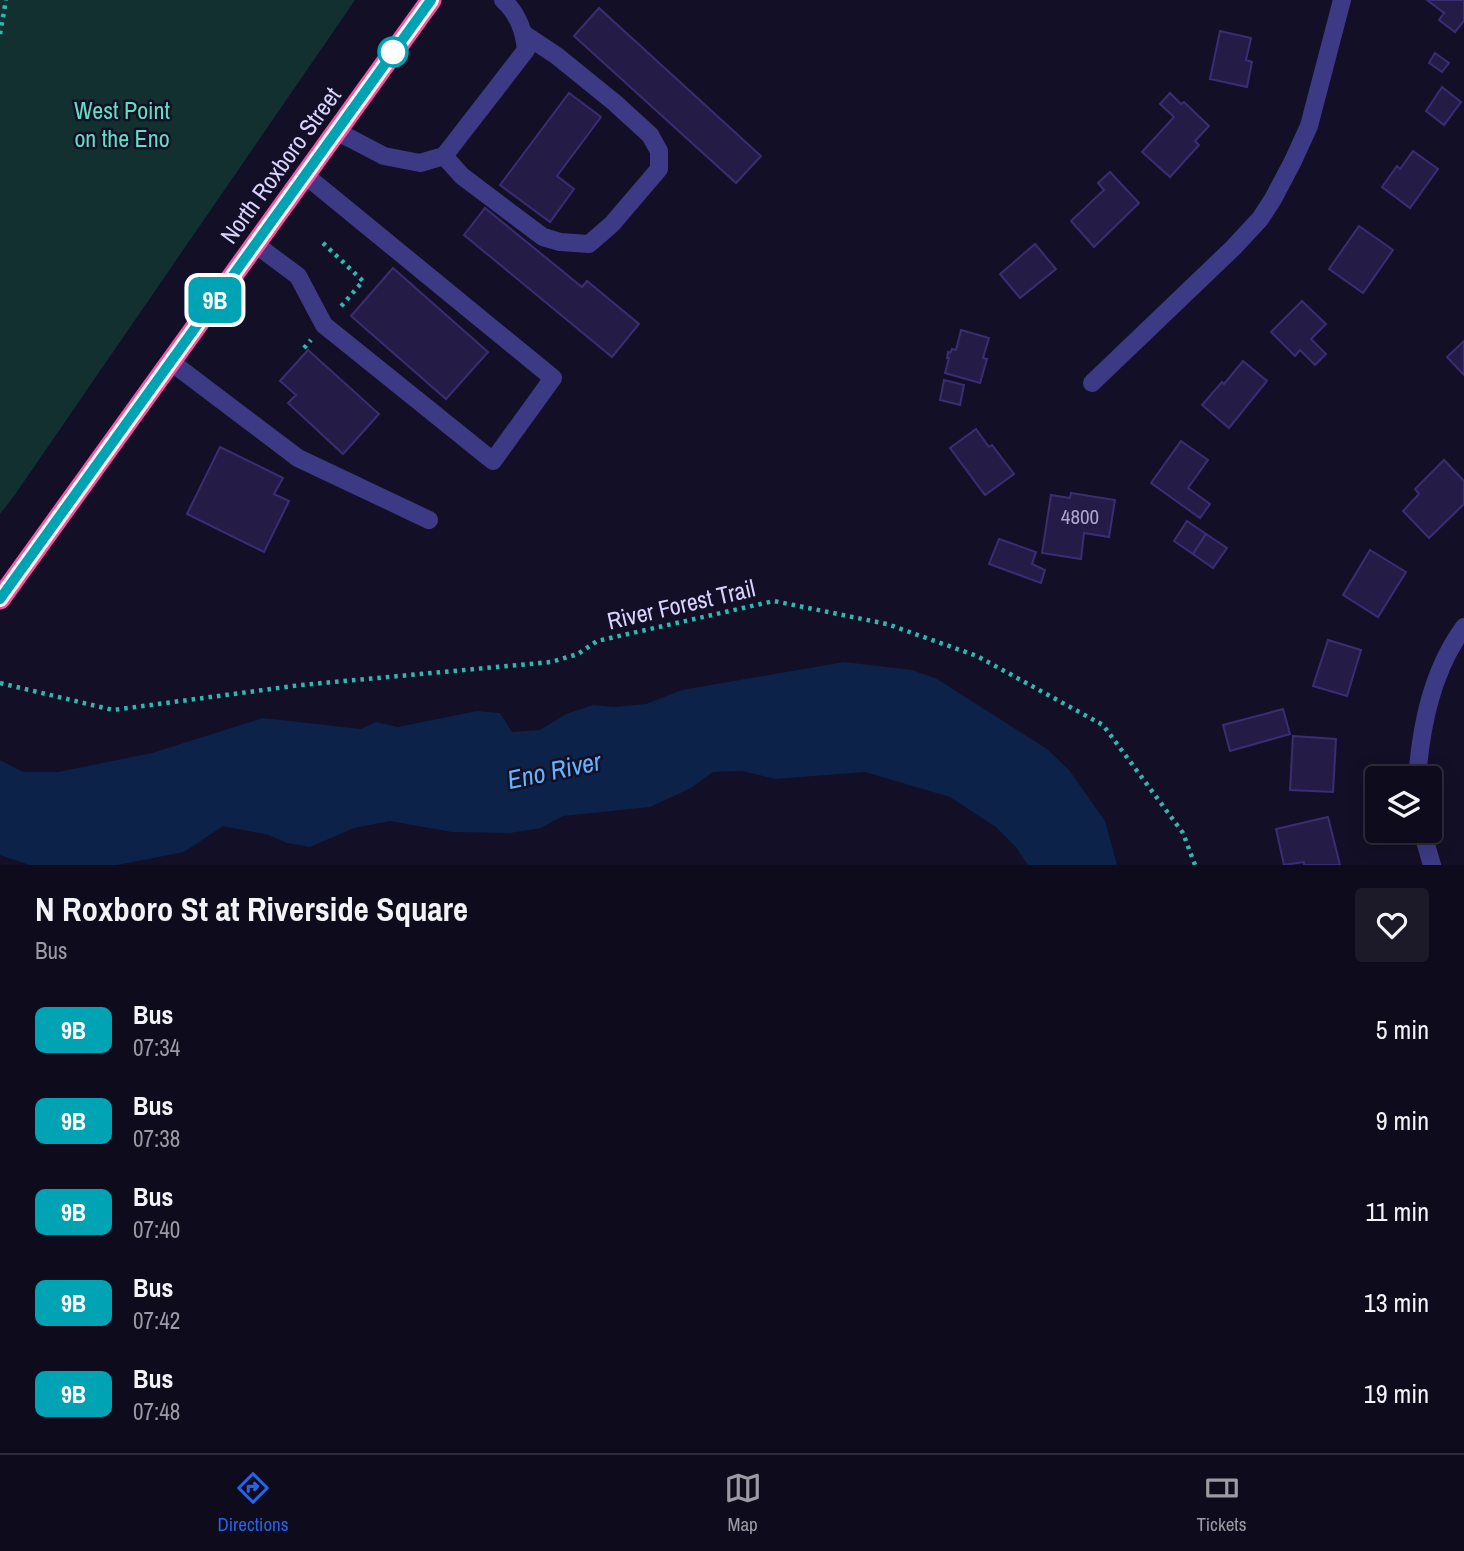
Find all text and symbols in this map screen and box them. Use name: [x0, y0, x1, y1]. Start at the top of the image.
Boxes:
unlabelled marker: [378, 37, 408, 67]
street label: North Roxboro Street: [212, 80, 348, 250]
park label: West Point on the Eno: [74, 94, 170, 154]
line badge: 9B: [184, 277, 246, 323]
text: 9B: [202, 284, 228, 316]
house number: 4800: [1061, 502, 1099, 531]
street label: River Forest Trail: [604, 571, 758, 637]
water label: Eno River: [504, 743, 605, 797]
map controls: [1365, 766, 1442, 843]
button: layers: [1365, 766, 1442, 843]
text: N Roxboro St at Riverside Square: [35, 887, 468, 931]
button: heart: [1355, 888, 1429, 962]
text: Bus: [35, 935, 68, 966]
text: Bus: [133, 997, 173, 1032]
text: 5 min: [1376, 1012, 1429, 1047]
text: 9B: [61, 1014, 86, 1046]
text: 07:34: [133, 1032, 180, 1063]
text: Bus: [133, 1088, 173, 1123]
text: 9 min: [1376, 1103, 1429, 1138]
text: 9B: [61, 1105, 86, 1137]
text: 07:38: [133, 1123, 180, 1154]
text: Bus: [133, 1179, 173, 1214]
text: 11 min: [1365, 1194, 1429, 1229]
text: 9B: [61, 1196, 86, 1228]
text: 07:40: [133, 1214, 180, 1245]
text: Bus: [133, 1270, 173, 1305]
text: 13 min: [1364, 1285, 1429, 1320]
text: 9B: [61, 1287, 86, 1319]
text: 07:42: [133, 1305, 180, 1336]
text: Bus: [133, 1361, 173, 1396]
text: 19 min: [1364, 1376, 1429, 1411]
text: 9B: [61, 1378, 86, 1410]
text: 07:48: [133, 1396, 180, 1427]
tab: Directions: [218, 1469, 289, 1537]
tab: Map: [724, 1469, 762, 1537]
tab: Tickets: [1197, 1469, 1246, 1537]

